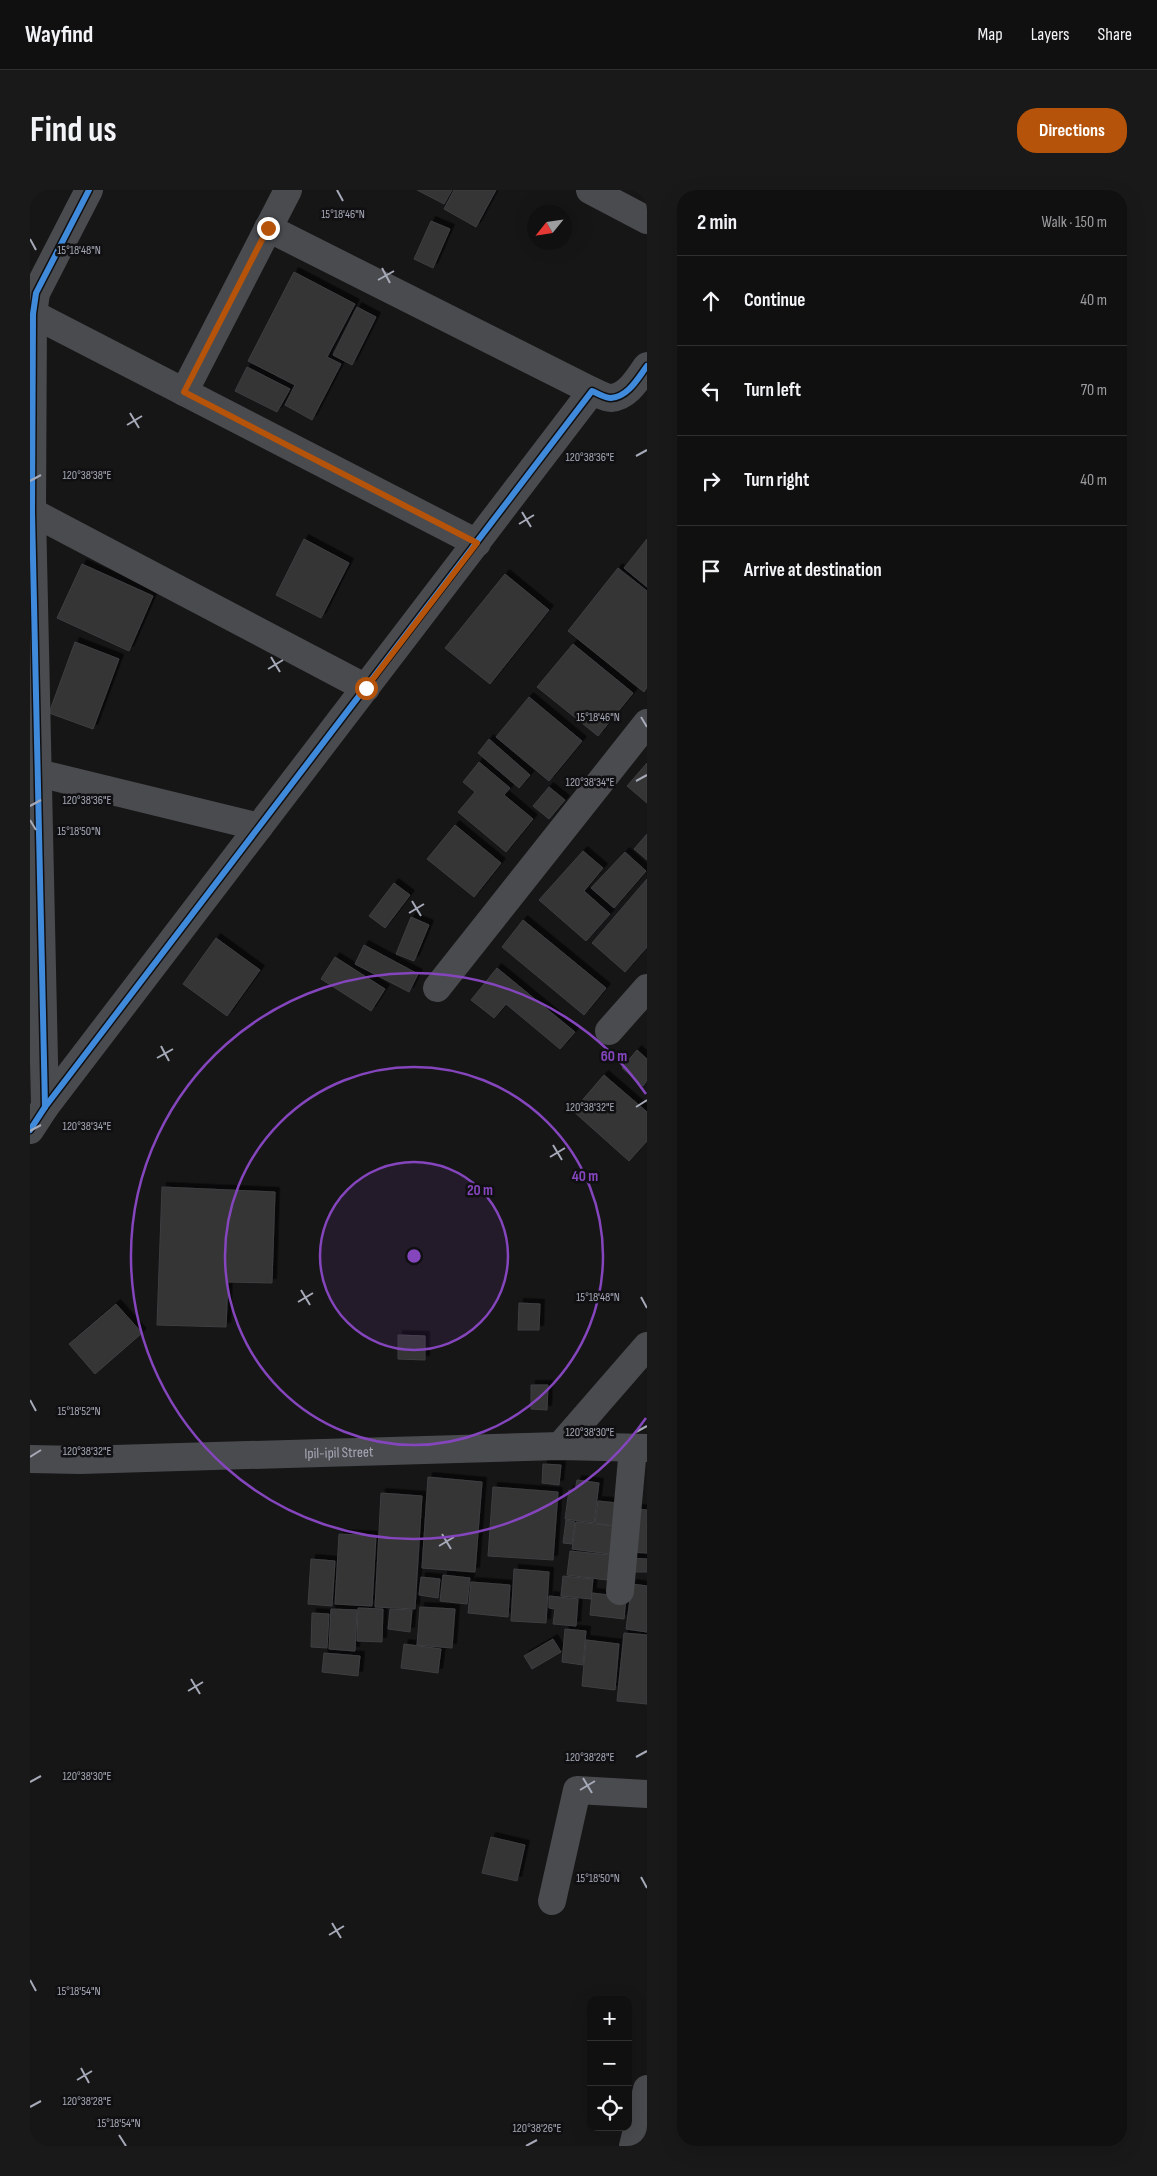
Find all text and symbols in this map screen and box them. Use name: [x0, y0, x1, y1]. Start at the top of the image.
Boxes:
text: Wayfind: [25, 20, 93, 49]
text: Map: [978, 24, 1003, 45]
text: Layers: [1031, 24, 1070, 45]
text: Share: [1098, 24, 1132, 45]
button: Directions: [1017, 108, 1127, 153]
text: Find us: [30, 109, 117, 152]
north arrow: [527, 205, 572, 250]
text: 15°18'46"N: [321, 207, 365, 222]
text: 2 min: [697, 210, 737, 235]
text: Walk · 150 m: [1042, 213, 1107, 232]
route end: [257, 217, 280, 240]
text: 15°18'48"N: [57, 243, 101, 258]
icon: ahead: [697, 287, 725, 315]
text: Continue: [744, 289, 805, 312]
text: 40 m: [1080, 291, 1107, 310]
icon: left: [697, 377, 725, 405]
text: Turn left: [744, 379, 801, 402]
text: 70 m: [1081, 381, 1107, 400]
text: 120°38'36"E: [565, 450, 615, 465]
icon: right: [697, 467, 725, 495]
text: 120°38'38"E: [63, 468, 112, 483]
text: Turn right: [744, 469, 809, 492]
text: 40 m: [1080, 471, 1107, 490]
icon: arrive: [697, 557, 725, 585]
text: Arrive at destination: [744, 559, 882, 582]
route start: [355, 677, 378, 700]
text: 15°18'46"N: [576, 710, 620, 725]
text: 120°38'34"E: [566, 775, 614, 790]
text: 120°38'36"E: [62, 793, 112, 808]
text: 15°18'50"N: [57, 824, 101, 839]
text: 60 m: [601, 1047, 627, 1066]
text: 120°38'32"E: [566, 1100, 614, 1115]
text: 120°38'34"E: [63, 1119, 111, 1134]
text: 40 m: [572, 1167, 598, 1186]
text: 20 m: [467, 1181, 493, 1200]
centre of rings: [405, 1247, 423, 1265]
text: 15°18'48"N: [576, 1290, 620, 1305]
text: 15°18'52"N: [57, 1404, 101, 1419]
text: 120°38'30"E: [565, 1425, 615, 1440]
street label: Ipil-ipil Street: [304, 1442, 374, 1463]
text: 120°38'32"E: [63, 1444, 111, 1459]
text: 120°38'28"E: [566, 1750, 614, 1765]
text: 120°38'30"E: [62, 1769, 112, 1784]
text: 15°18'50"N: [576, 1871, 620, 1886]
text: 15°18'54"N: [57, 1984, 101, 1999]
map controls: [587, 1996, 632, 2131]
button: +: [587, 1996, 632, 2041]
button: −: [587, 2041, 632, 2086]
button: locate: [587, 2086, 632, 2131]
text: 120°38'28"E: [63, 2094, 111, 2109]
text: 15°18'54"N: [97, 2116, 141, 2131]
text: 120°38'26"E: [513, 2121, 562, 2136]

